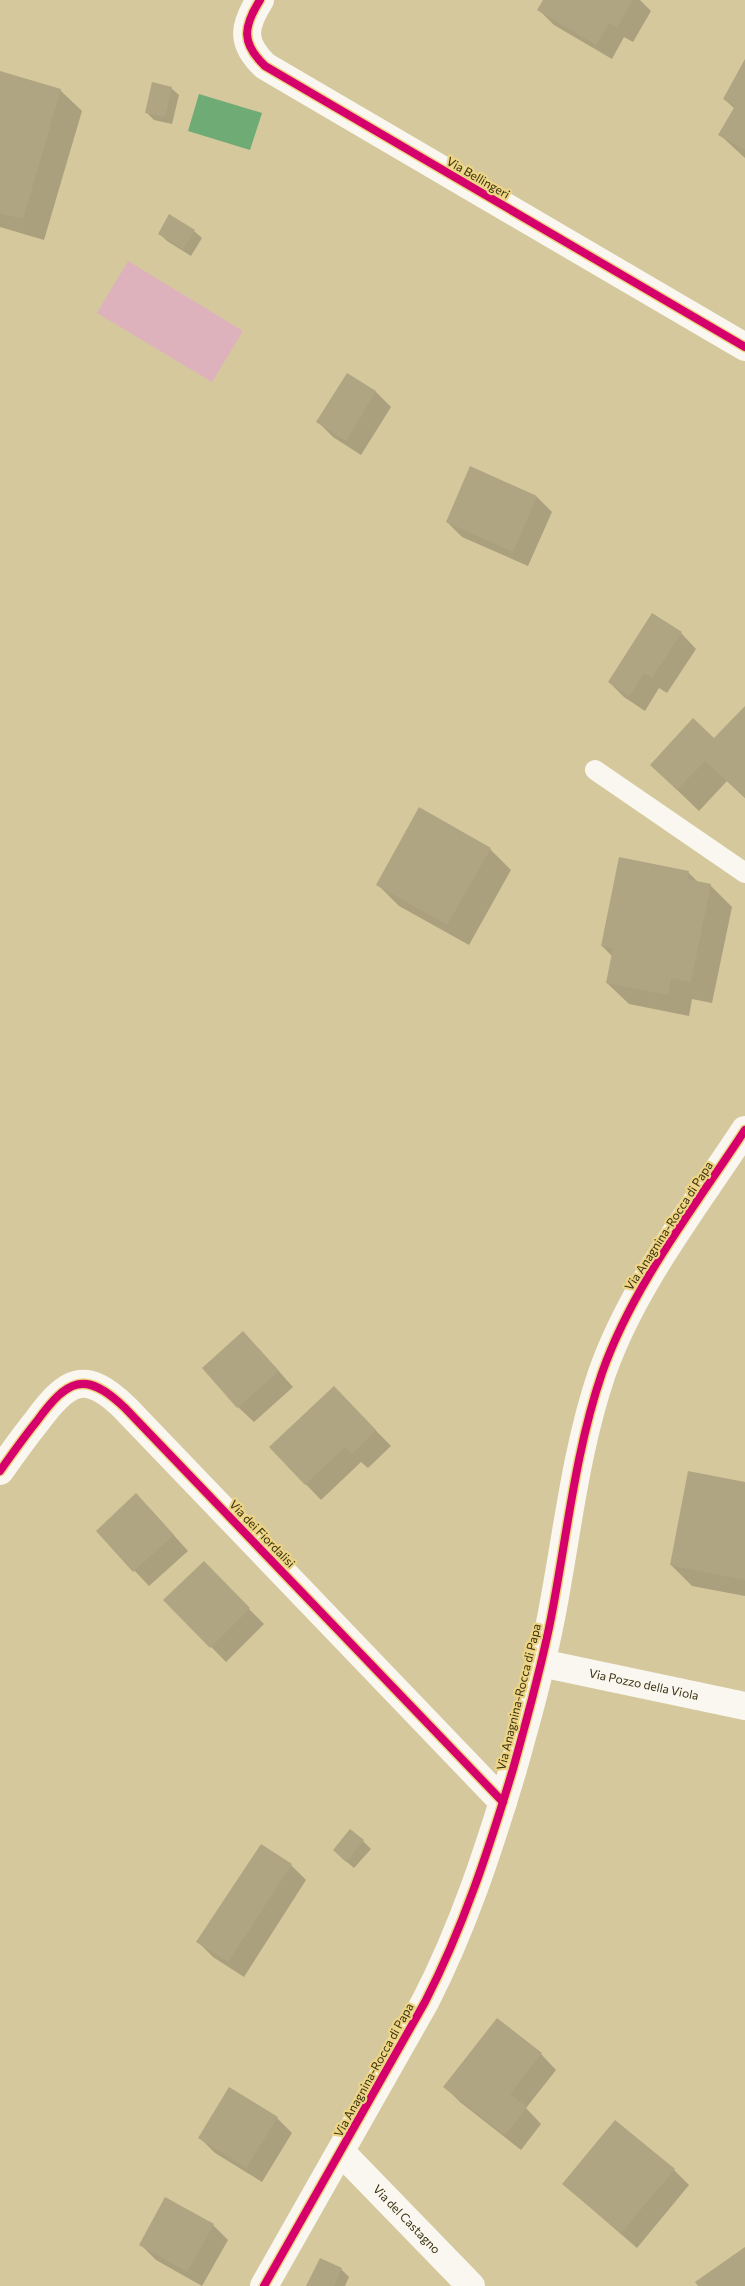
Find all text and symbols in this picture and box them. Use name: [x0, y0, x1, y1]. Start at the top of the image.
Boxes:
street label: Via Bellingeri: [444, 153, 513, 201]
street label: Via Anagnina-Rocca di Papa: [621, 1158, 715, 1292]
street label: Via dei Fiordalisi: [227, 1497, 298, 1570]
street label: Via Anagnina-Rocca di Papa: [493, 1622, 543, 1772]
street label: Via Pozzo della Viola: [588, 1665, 700, 1702]
street label: Via Anagnina-Rocca di Papa: [330, 2000, 416, 2139]
street label: Via del Castagno: [371, 2181, 444, 2256]

